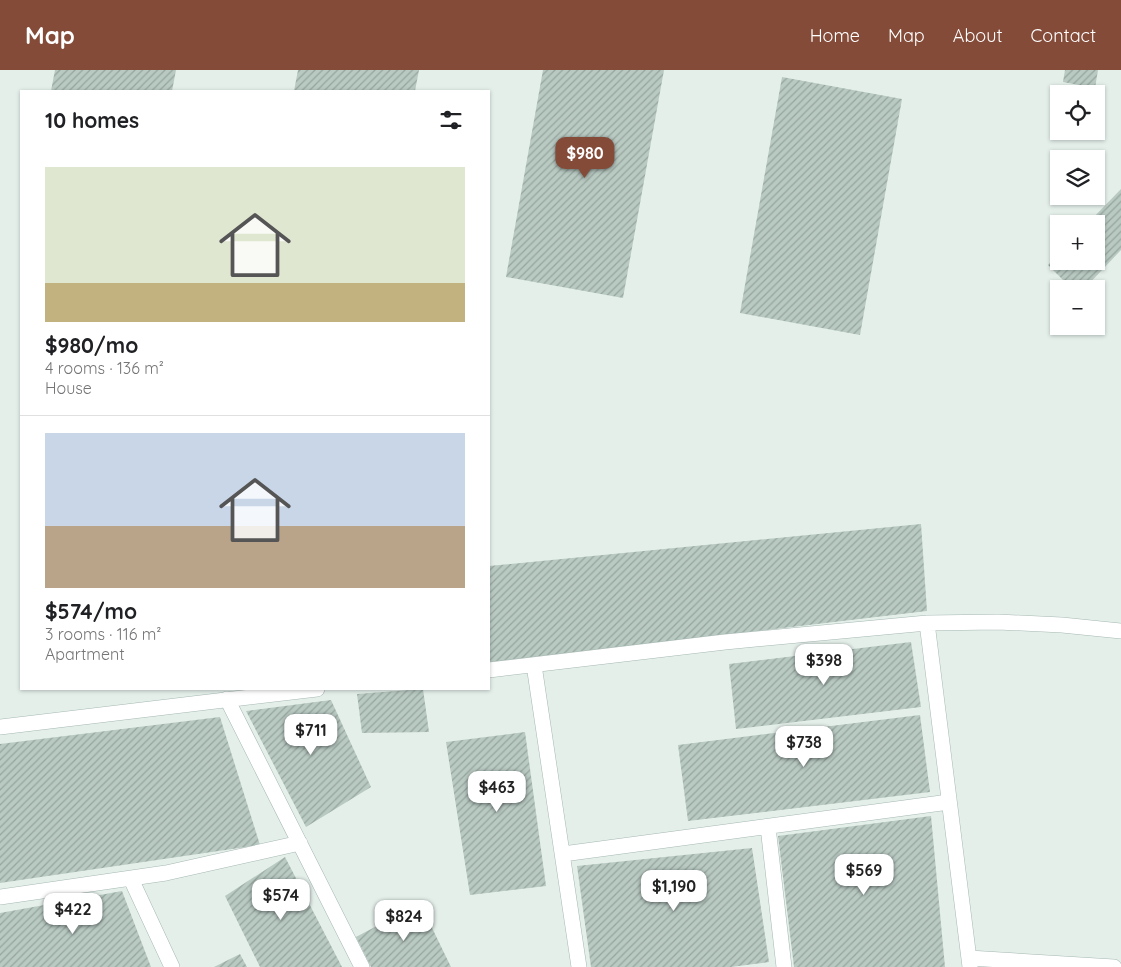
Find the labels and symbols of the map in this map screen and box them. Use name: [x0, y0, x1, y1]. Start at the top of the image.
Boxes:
pin: $980: [555, 136, 615, 179]
pin: $398: [794, 644, 854, 686]
pin: $711: [281, 714, 341, 756]
pin: $738: [774, 726, 834, 768]
pin: $463: [467, 770, 527, 813]
pin: $569: [834, 854, 894, 896]
pin: $1,190: [633, 870, 715, 912]
pin: $574: [251, 878, 311, 921]
pin: $422: [43, 892, 103, 935]
pin: $824: [374, 900, 434, 942]

